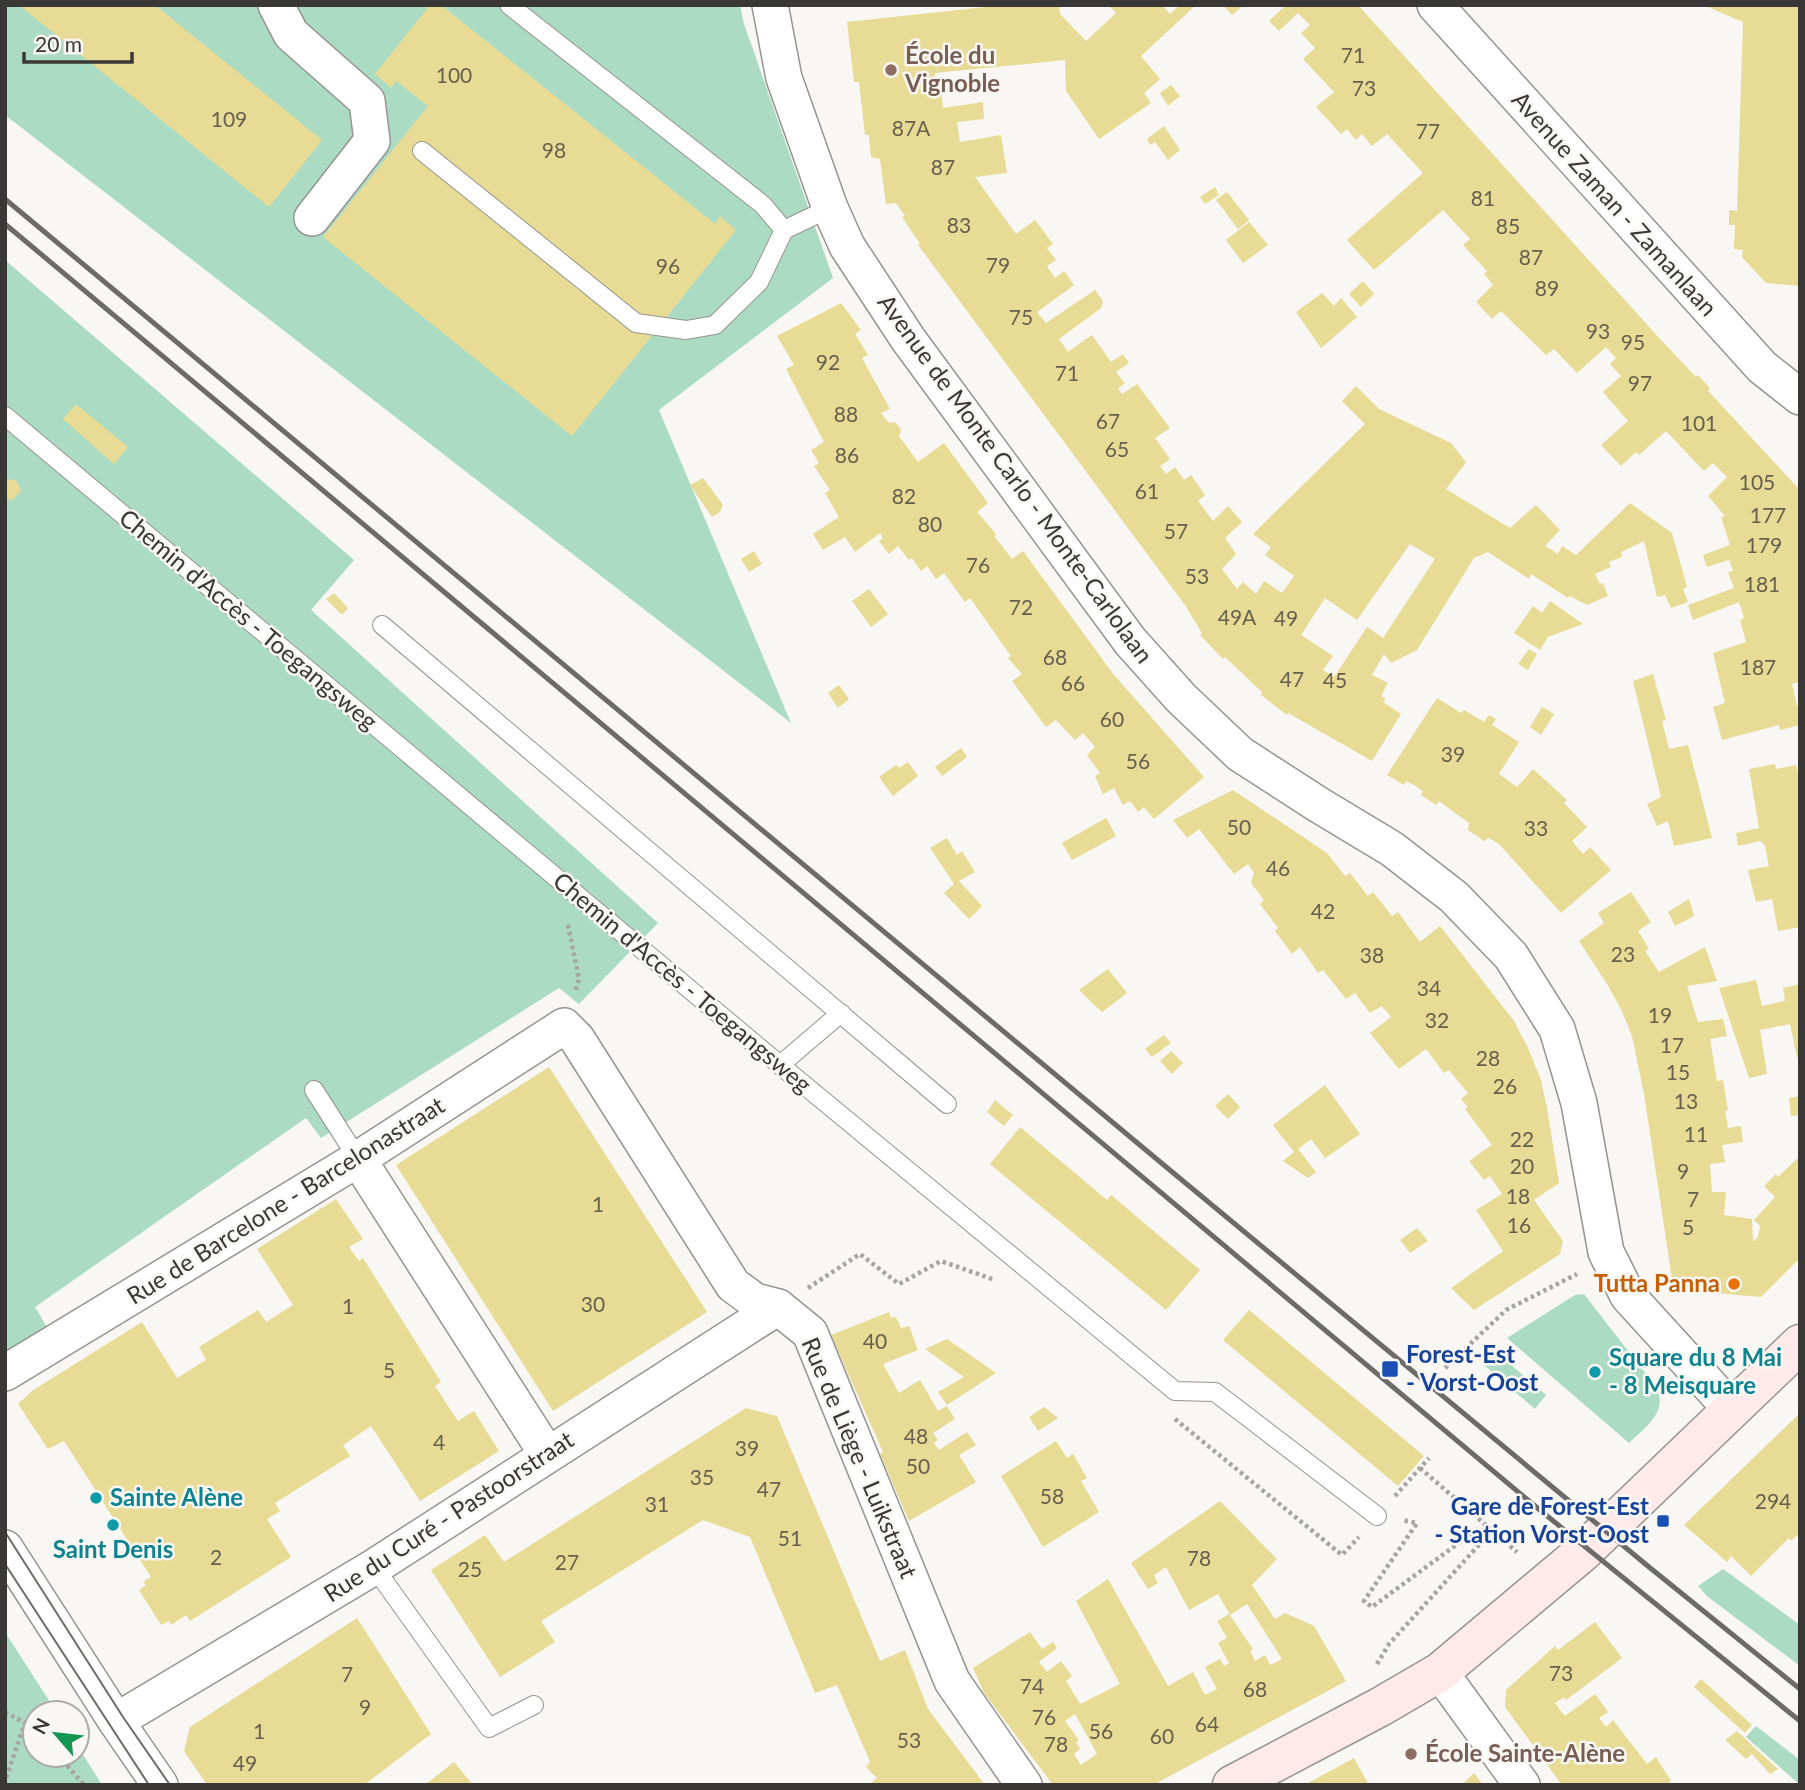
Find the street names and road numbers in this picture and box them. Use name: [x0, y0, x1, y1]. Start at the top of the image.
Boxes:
street label: Avenue Zaman - Zamanlaan: [1507, 85, 1724, 321]
street label: Avenue de Monte Carlo - Monte-Carlolaan: [873, 288, 1160, 668]
street label: Chemin d'Accès - Toegangsweg: [114, 502, 384, 735]
street label: Chemin d'Accès - Toegangsweg: [548, 865, 818, 1098]
street label: Rue de Barcelone - Barcelonastraat: [121, 1090, 450, 1310]
street label: Rue de Liège - Luikstraat: [796, 1333, 924, 1583]
street label: Rue du Curé - Pastoorstraat: [318, 1424, 579, 1607]

